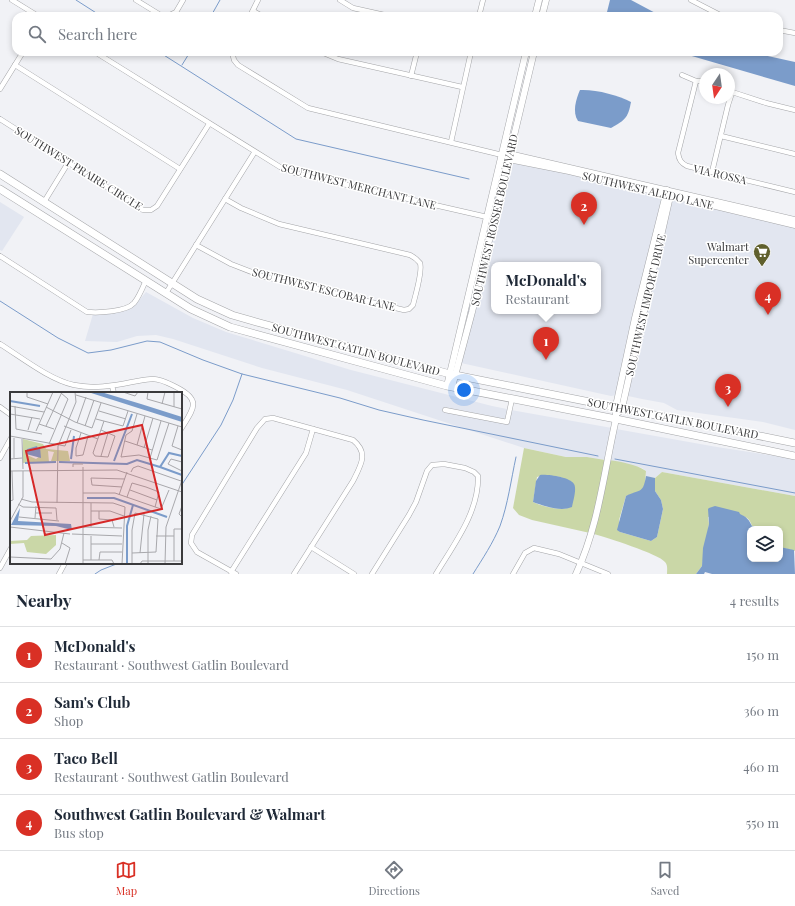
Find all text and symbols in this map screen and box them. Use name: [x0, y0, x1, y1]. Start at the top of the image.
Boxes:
search box: [12, 12, 783, 56]
icon: search: [26, 23, 48, 45]
text: Search here: [58, 24, 137, 44]
north arrow: [699, 68, 735, 104]
street label: SOUTHWEST PRAIRE CIRCLE: [12, 122, 146, 214]
street label: SOUTHWEST ROSSER BOULEVARD: [467, 133, 521, 307]
street label: SOUTHWEST MERCHANT LANE: [280, 159, 438, 213]
street label: VIA ROSSA: [691, 160, 748, 187]
street label: SOUTHWEST ALEDO LANE: [581, 168, 716, 213]
pin: 2: [571, 192, 597, 225]
street label: SOUTHWEST IMPORT DRIVE: [621, 232, 669, 377]
place label: Walmart Supercenter: [688, 239, 749, 267]
supermarket icon: Walmart Supercenter: [752, 242, 772, 267]
popup: [491, 262, 601, 314]
street label: SOUTHWEST ESCOBAR LANE: [251, 264, 398, 314]
text: McDonald's: [505, 270, 587, 290]
pin: 4: [755, 282, 781, 315]
text: Restaurant: [505, 290, 569, 307]
street label: SOUTHWEST GATLIN BOULEVARD: [270, 319, 442, 379]
pin: 1: [533, 327, 559, 360]
pin: 3: [715, 374, 741, 407]
your location: [454, 380, 474, 400]
inset map: [10, 392, 182, 564]
street label: SOUTHWEST GATLIN BOULEVARD: [586, 394, 760, 442]
map controls: [747, 526, 783, 562]
button: layers: [747, 526, 783, 562]
text: Nearby: [16, 589, 71, 611]
text: 4 results: [730, 592, 779, 609]
text: McDonald's: [54, 636, 135, 656]
text: 1: [27, 646, 31, 663]
text: 150 m: [746, 646, 779, 663]
text: Restaurant · Southwest Gatlin Boulevard: [54, 656, 289, 673]
text: Sam's Club: [54, 692, 130, 712]
text: 2: [26, 702, 32, 719]
text: 360 m: [744, 702, 779, 719]
text: Shop: [54, 712, 83, 729]
text: Taco Bell: [54, 748, 118, 768]
text: 3: [26, 758, 32, 775]
text: 460 m: [743, 758, 779, 775]
text: Restaurant · Southwest Gatlin Boulevard: [54, 768, 289, 785]
text: Southwest Gatlin Boulevard & Walmart: [54, 804, 325, 824]
text: 4: [26, 814, 32, 831]
text: 550 m: [746, 814, 779, 831]
text: Bus stop: [54, 824, 104, 841]
tab: Map: [115, 859, 137, 898]
tab: Directions: [368, 859, 420, 898]
tab: Saved: [651, 859, 679, 898]

